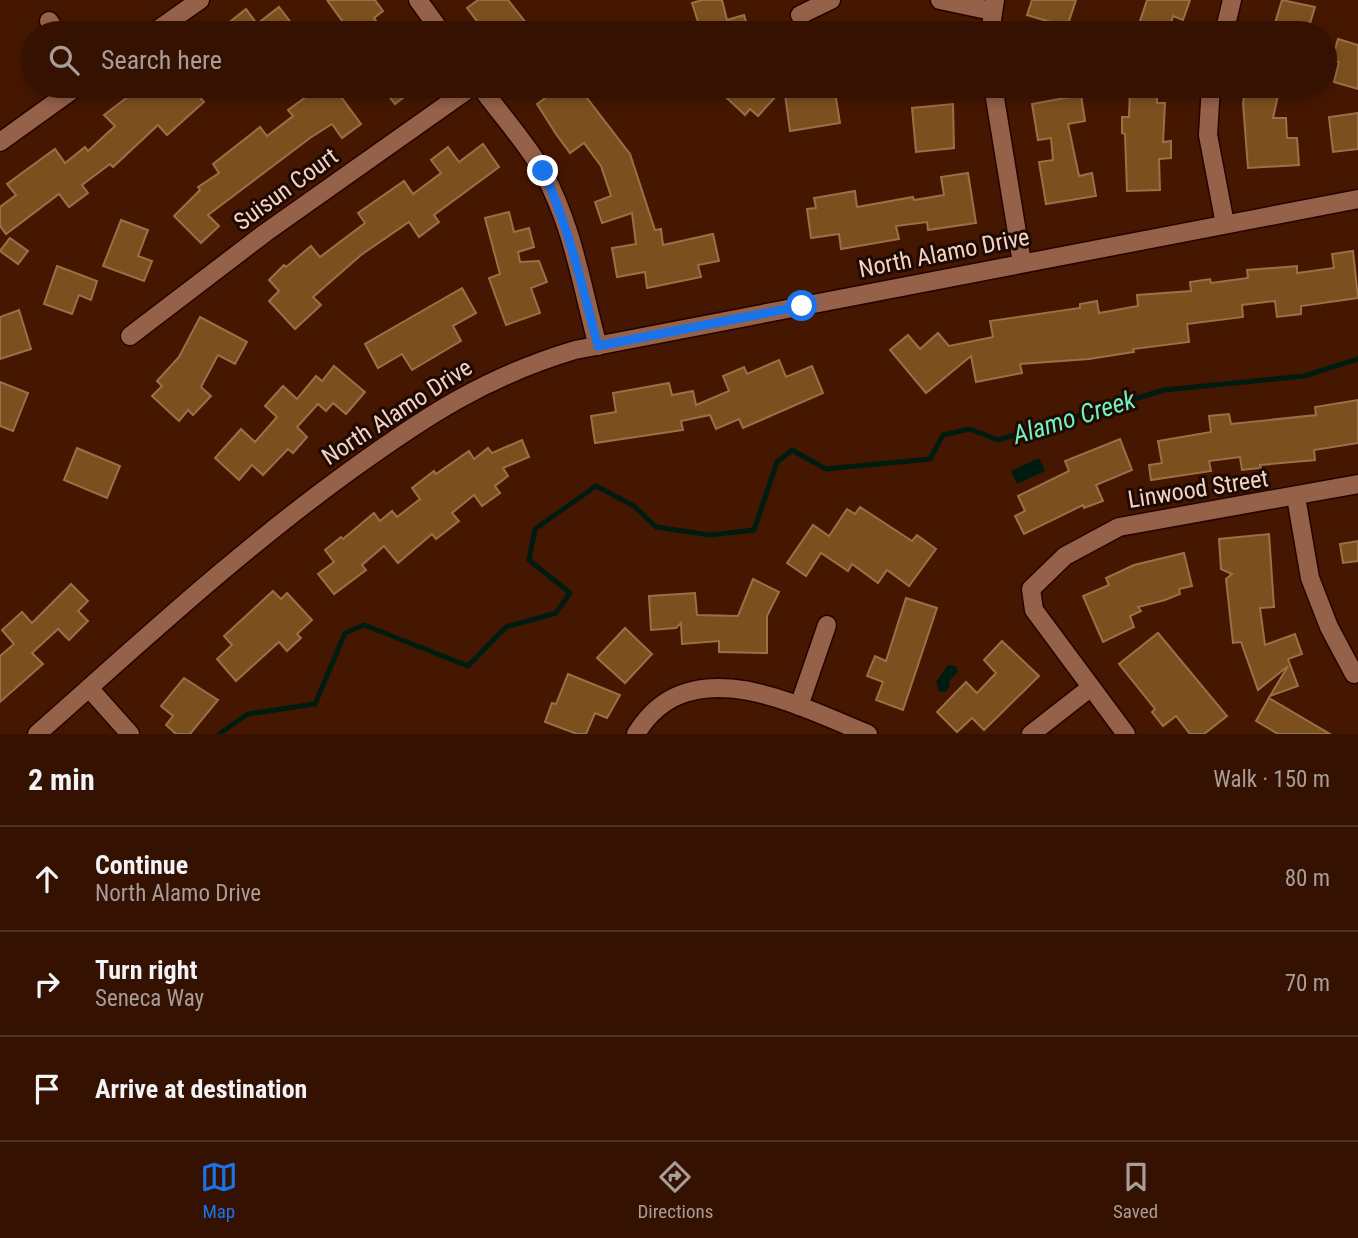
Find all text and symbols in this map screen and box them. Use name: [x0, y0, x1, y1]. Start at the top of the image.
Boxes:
search box: [21, 21, 1337, 98]
icon: search: [45, 41, 83, 79]
text: Search here: [101, 45, 222, 75]
street label: Suisun Court: [229, 142, 343, 236]
route end: [527, 155, 558, 186]
street label: North Alamo Drive: [856, 223, 1032, 283]
route start: [786, 290, 817, 321]
street label: North Alamo Drive: [317, 353, 477, 471]
water label: Alamo Creek: [1008, 384, 1140, 450]
street label: Linwood Street: [1126, 464, 1270, 514]
text: 2 min: [28, 762, 95, 797]
text: Walk · 150 m: [1213, 766, 1330, 793]
text: Continue: [95, 850, 188, 880]
icon: ahead: [28, 860, 66, 898]
text: 80 m: [1285, 865, 1330, 892]
text: North Alamo Drive: [95, 880, 261, 907]
text: Turn right: [95, 955, 197, 985]
icon: right: [28, 965, 66, 1003]
text: 70 m: [1285, 970, 1330, 997]
text: Seneca Way: [95, 985, 204, 1012]
icon: arrive: [28, 1070, 66, 1108]
text: Arrive at destination: [95, 1074, 307, 1104]
tab: Map: [200, 1158, 238, 1223]
tab: Directions: [637, 1158, 713, 1223]
tab: Saved: [1113, 1158, 1158, 1223]

